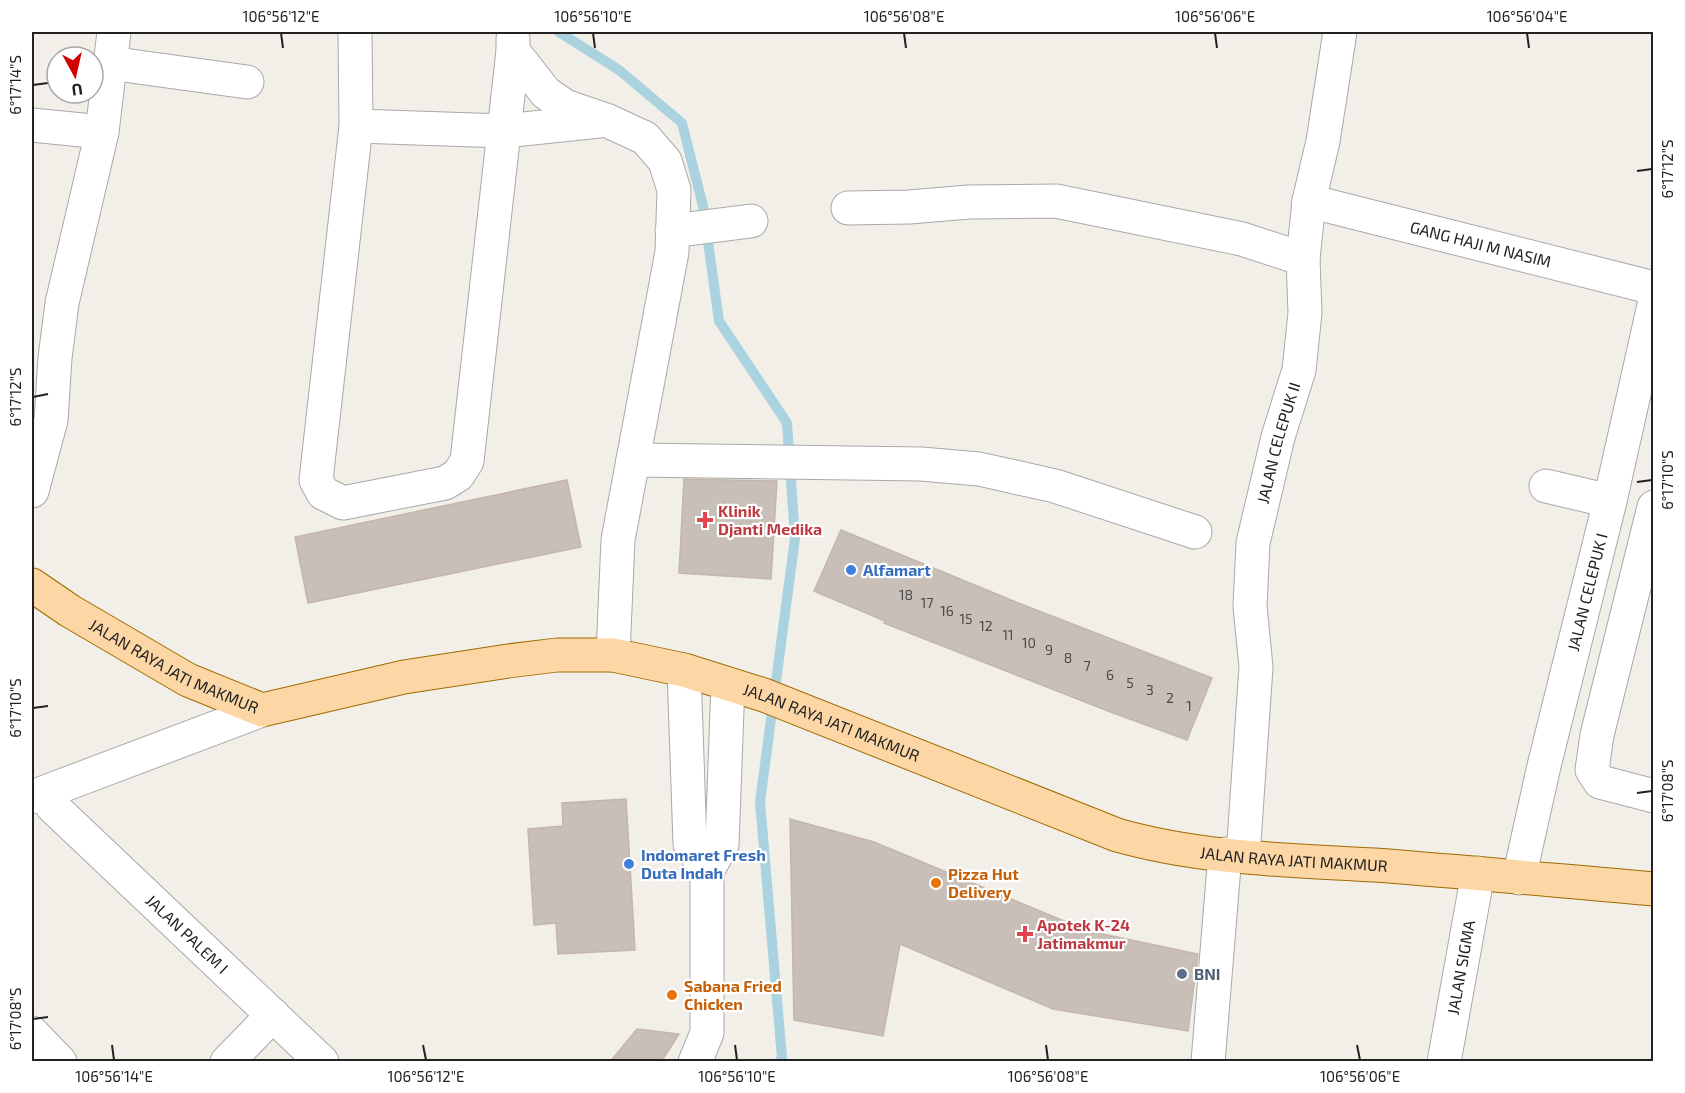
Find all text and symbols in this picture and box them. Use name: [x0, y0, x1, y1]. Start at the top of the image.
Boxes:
text: 106°56'12"E: [243, 7, 319, 25]
text: 106°56'10"E: [554, 7, 632, 25]
text: 106°56'08"E: [864, 7, 944, 25]
text: 106°56'06"E: [1175, 7, 1255, 25]
text: 106°56'04"E: [1487, 7, 1567, 25]
north arrow: [45, 45, 105, 105]
text: 6°17'14"S: [6, 55, 24, 115]
text: U: [70, 80, 84, 101]
text: 6°17'12"S: [1658, 140, 1676, 198]
street label: GANG HAJI M NASIM: [1408, 217, 1553, 271]
text: 6°17'12"S: [6, 368, 24, 426]
street label: JALAN CELEPUK II: [1253, 380, 1304, 506]
text: 6°17'10"S: [1658, 450, 1676, 510]
place label: Klinik Djanti Medika: [718, 501, 822, 538]
marker: Klinik Djanti Medika: [696, 511, 714, 529]
street label: JALAN CELEPUK I: [1563, 531, 1611, 653]
place label: Alfamart: [863, 560, 931, 579]
marker: Alfamart: [844, 563, 858, 577]
house number: 18: [899, 586, 913, 603]
house number: 17: [921, 594, 933, 611]
house number: 16: [940, 602, 954, 619]
house number: 15: [959, 610, 973, 627]
street label: JALAN RAYA JATI MAKMUR: [86, 614, 262, 717]
house number: 12: [979, 617, 993, 634]
house number: 11: [1002, 626, 1014, 643]
house number: 10: [1022, 634, 1036, 651]
house number: 9: [1045, 641, 1053, 658]
house number: 8: [1064, 649, 1072, 666]
house number: 7: [1083, 657, 1091, 674]
house number: 6: [1106, 666, 1114, 683]
house number: 5: [1126, 674, 1134, 691]
text: 6°17'10"S: [6, 678, 24, 738]
street label: JALAN RAYA JATI MAKMUR: [741, 679, 923, 765]
house number: 3: [1146, 681, 1154, 698]
house number: 2: [1166, 689, 1174, 706]
house number: 1: [1186, 697, 1192, 714]
text: 6°17'08"S: [1658, 760, 1676, 822]
street label: JALAN RAYA JATI MAKMUR: [1199, 842, 1388, 875]
place label: Indomaret Fresh Duta Indah: [641, 845, 766, 882]
marker: Indomaret Fresh Duta Indah: [622, 857, 636, 871]
place label: Pizza Hut Delivery: [948, 864, 1019, 902]
marker: Pizza Hut Delivery: [929, 876, 943, 890]
street label: JALAN PALEM I: [142, 890, 232, 977]
place label: Apotek K-24 Jatimakmur: [1037, 915, 1130, 952]
street label: JALAN SIGMA: [1443, 919, 1478, 1016]
marker: Apotek K-24 Jatimakmur: [1018, 927, 1032, 941]
place label: BNI: [1194, 964, 1220, 983]
marker: BNI: [1175, 967, 1189, 981]
place label: Sabana Fried Chicken: [684, 976, 782, 1013]
text: 6°17'08"S: [6, 988, 24, 1050]
marker: Sabana Fried Chicken: [665, 988, 679, 1002]
text: 106°56'14"E: [75, 1067, 153, 1085]
text: 106°56'12"E: [388, 1067, 464, 1085]
text: 106°56'10"E: [698, 1067, 776, 1085]
text: 106°56'08"E: [1008, 1067, 1088, 1085]
text: 106°56'06"E: [1320, 1067, 1400, 1085]

